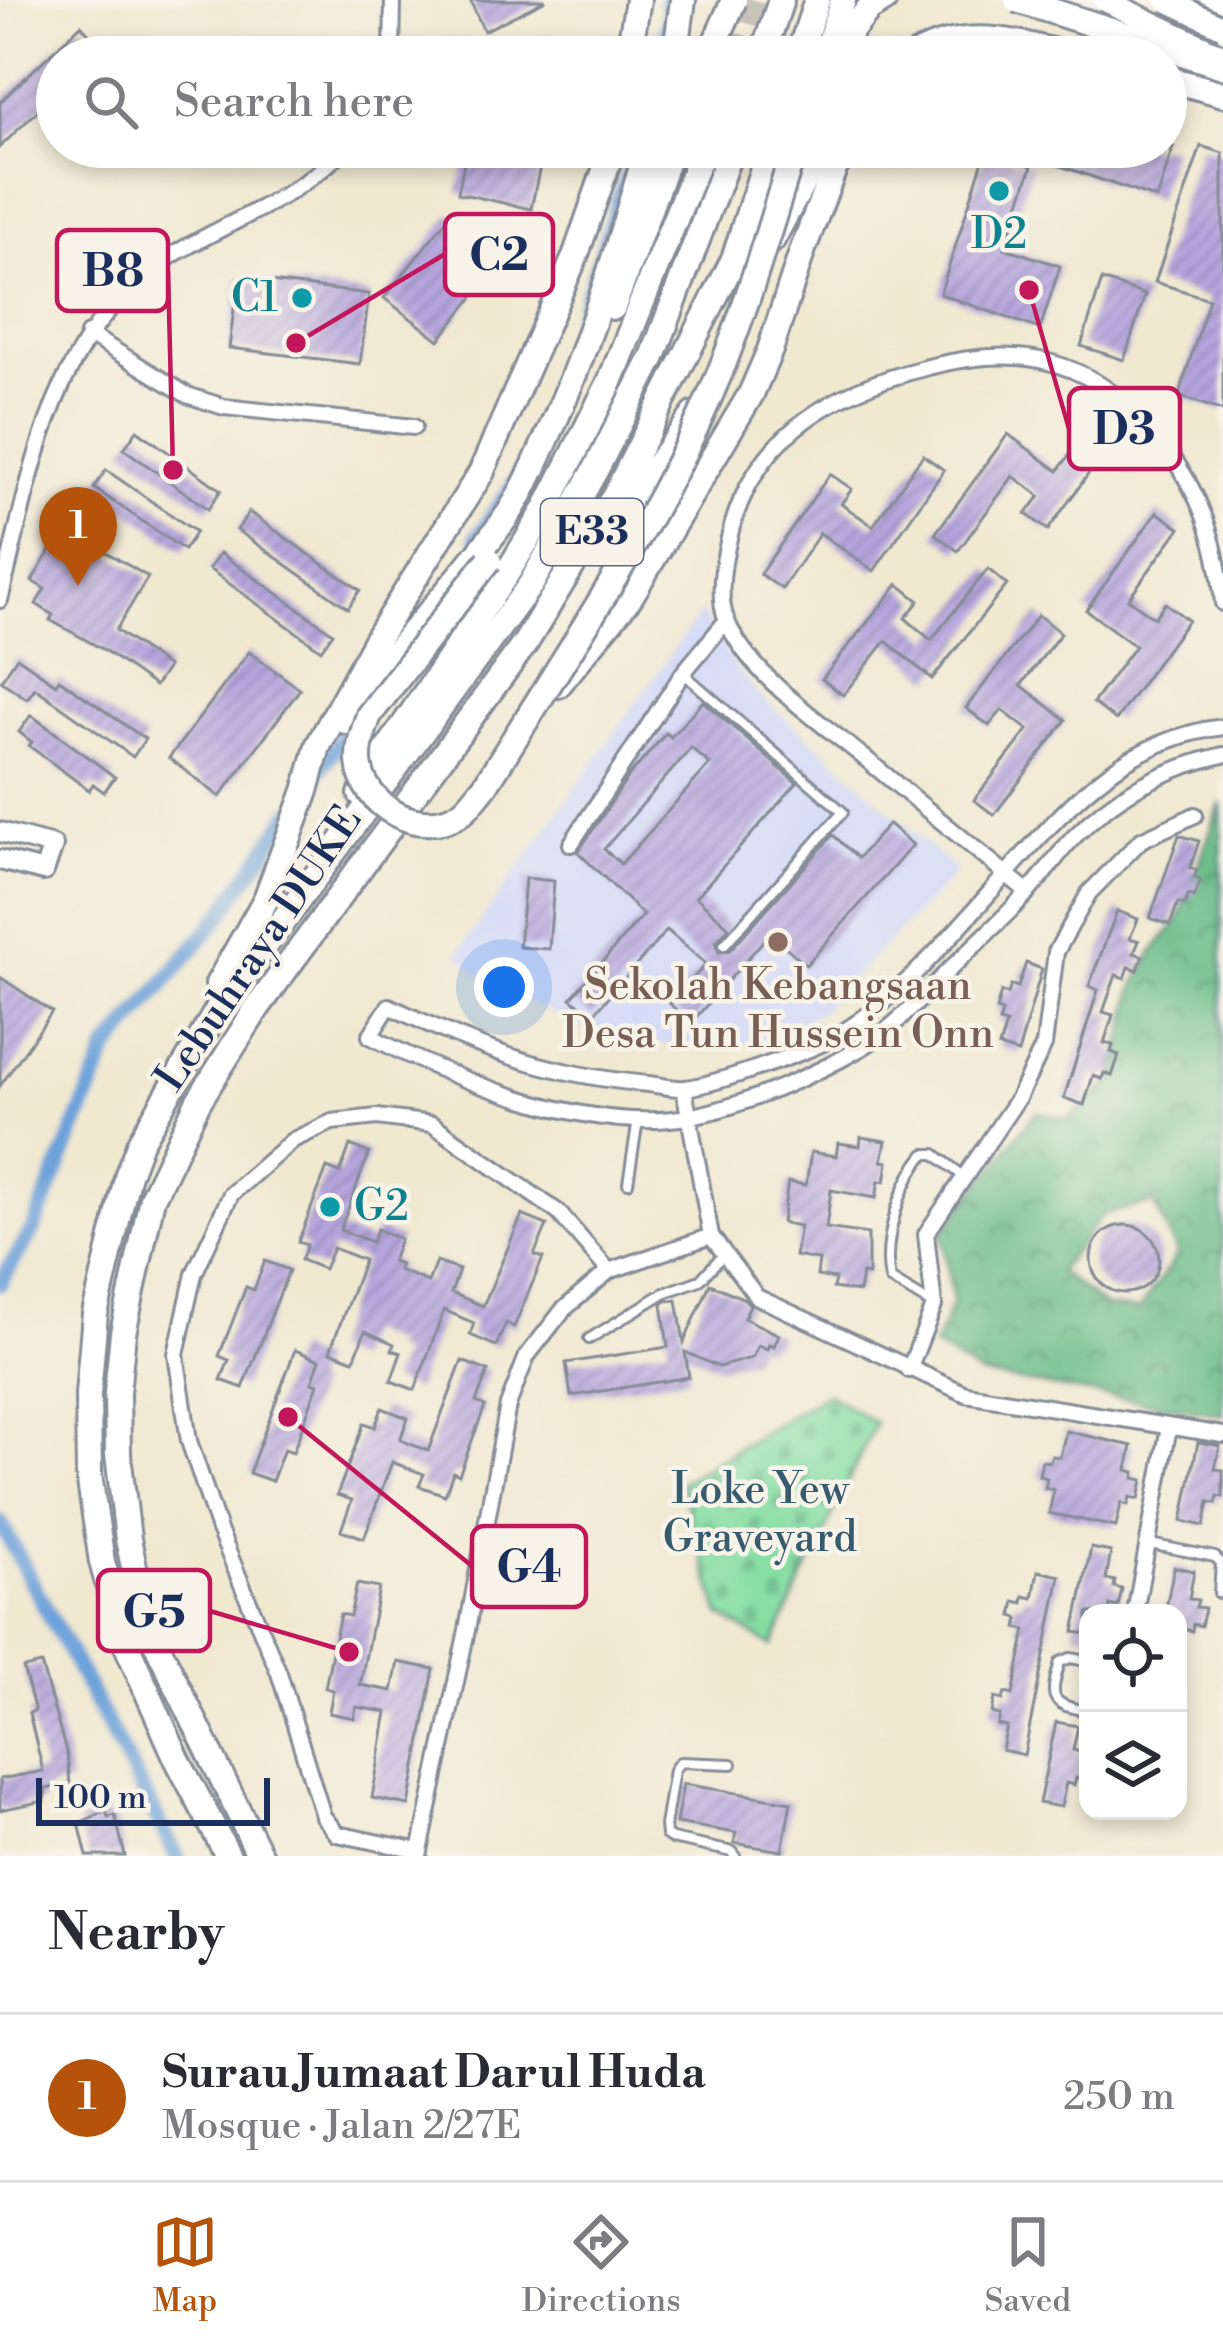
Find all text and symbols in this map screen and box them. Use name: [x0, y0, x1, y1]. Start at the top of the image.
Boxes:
search box: [36, 36, 1187, 168]
icon: search: [78, 69, 144, 135]
text: Search here: [174, 74, 414, 131]
marker: D2: [986, 178, 1012, 204]
place label: D2: [971, 209, 1027, 262]
callout: C2: [445, 214, 553, 295]
text: C2: [469, 228, 529, 285]
callout: B8: [57, 230, 168, 311]
text: B8: [82, 244, 144, 301]
place label: C1: [231, 272, 278, 325]
marker: C1: [289, 285, 315, 311]
callout: D3: [1069, 388, 1180, 469]
text: D3: [1092, 402, 1156, 459]
pin: 1: [39, 487, 117, 586]
road number: E33: [541, 499, 643, 565]
street label: Lebuhraya DUKE: [144, 796, 375, 1102]
marker: Sekolah Kebangsaan Desa Tun Hussein Onn: [765, 929, 791, 955]
your location: [474, 957, 534, 1017]
place label: Sekolah Kebangsaan Desa Tun Hussein Onn: [562, 960, 994, 1061]
place label: G2: [354, 1181, 409, 1234]
marker: G2: [317, 1194, 343, 1220]
park label: Loke Yew Graveyard: [663, 1464, 857, 1566]
callout: G4: [472, 1526, 586, 1607]
text: G4: [496, 1540, 562, 1597]
callout: G5: [98, 1570, 210, 1651]
text: G5: [122, 1585, 186, 1642]
map controls: [1079, 1604, 1187, 1820]
button: locate: [1079, 1604, 1187, 1712]
button: layers: [1079, 1712, 1187, 1820]
scale bar: [36, 1772, 270, 1825]
text: 100 m: [54, 1778, 147, 1819]
text: Nearby: [48, 1902, 224, 1966]
text: Surau Jumaat Darul Huda: [162, 2045, 706, 2102]
text: 1: [78, 2073, 96, 2122]
text: 250 m: [1063, 2073, 1175, 2122]
text: Mosque · Jalan 2/27E: [162, 2102, 521, 2151]
tab: Map: [152, 2209, 218, 2322]
tab: Directions: [522, 2209, 681, 2322]
tab: Saved: [984, 2209, 1071, 2322]

